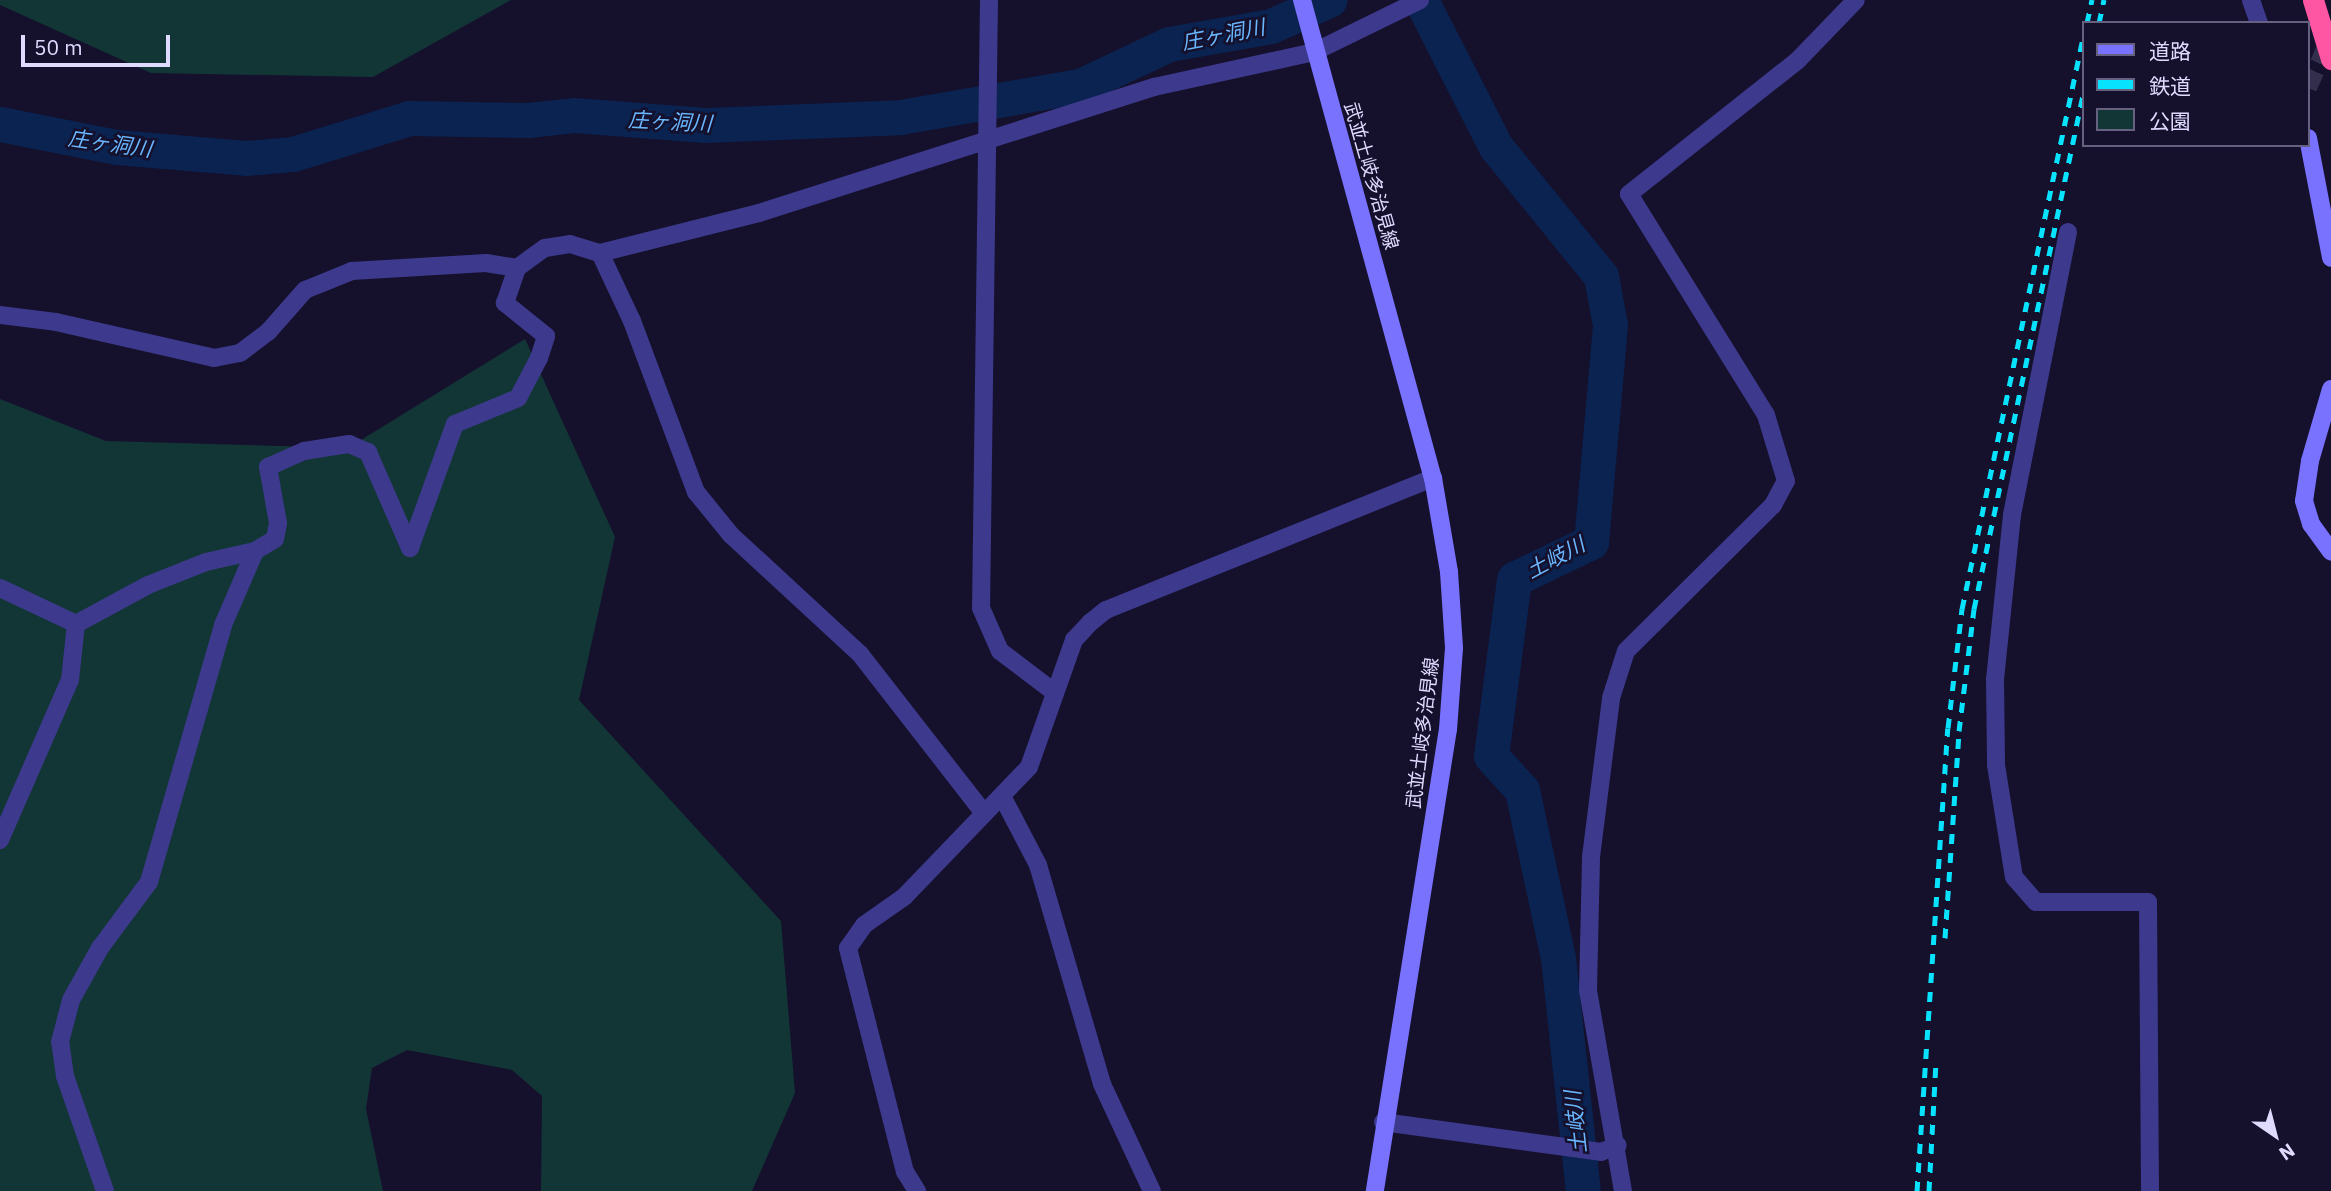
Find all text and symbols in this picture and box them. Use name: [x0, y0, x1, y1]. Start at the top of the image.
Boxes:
water label: 庄ヶ洞川: [1179, 14, 1267, 54]
scale bar: [24, 21, 173, 65]
legend: [2082, 21, 2310, 147]
text: 50 m: [34, 33, 83, 61]
text: 道路: [2149, 37, 2191, 65]
text: 鉄道: [2149, 72, 2191, 100]
street label: 武並土岐多治見線: [1339, 100, 1403, 252]
water label: 庄ヶ洞川: [627, 106, 713, 136]
text: 公園: [2149, 107, 2191, 135]
water label: 庄ヶ洞川: [67, 125, 153, 161]
water label: 土岐川: [1521, 531, 1589, 583]
street label: 武並土岐多治見線: [1402, 656, 1444, 810]
water label: 土岐川: [1559, 1089, 1591, 1155]
north arrow: [2240, 1100, 2310, 1170]
text: N: [2275, 1138, 2300, 1166]

